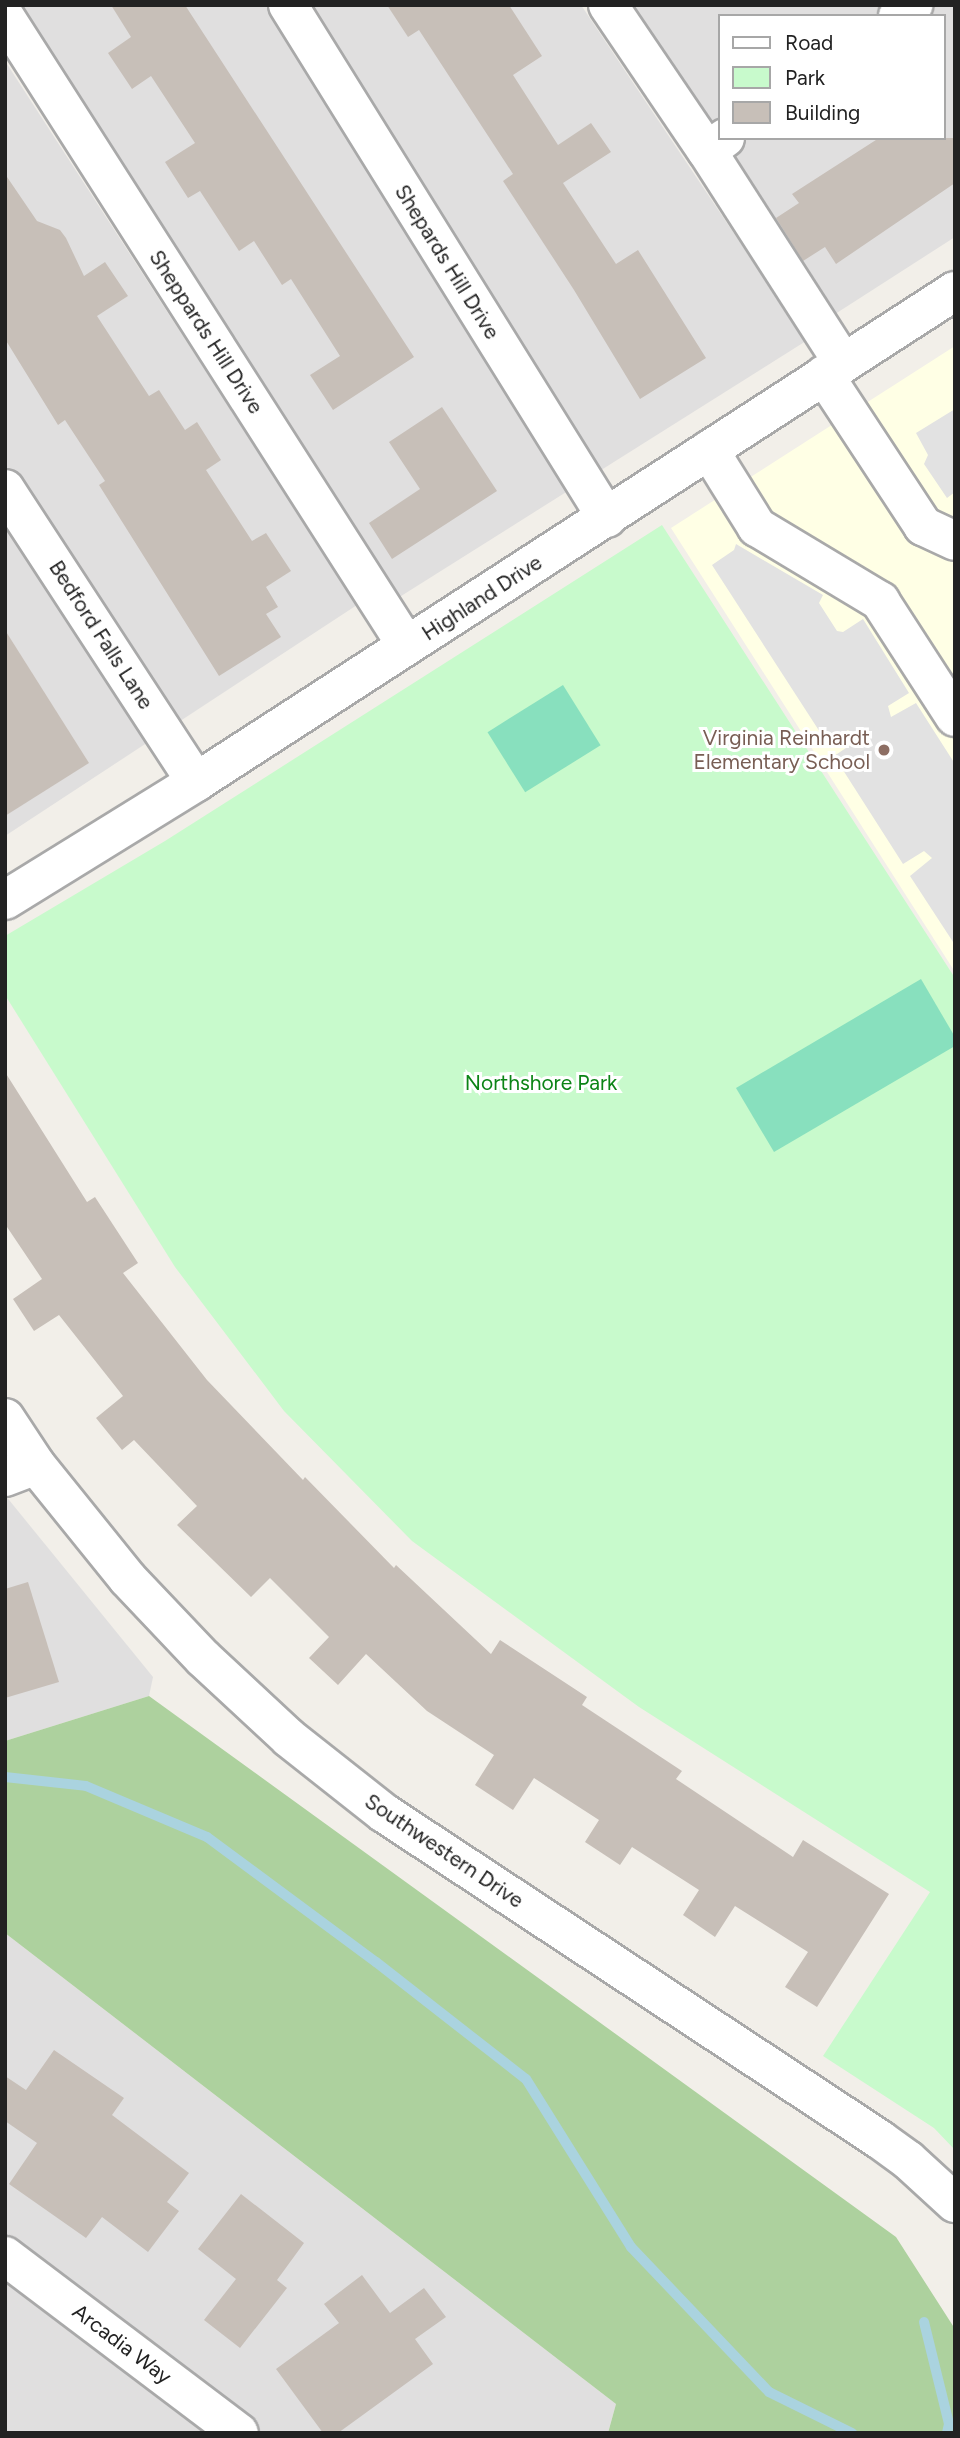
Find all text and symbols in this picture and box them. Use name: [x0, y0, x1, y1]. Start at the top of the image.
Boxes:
legend: [718, 14, 946, 140]
text: Road: [785, 30, 833, 55]
text: Park: [785, 65, 825, 90]
text: Building: [785, 100, 860, 125]
street label: Shepards Hill Drive: [389, 180, 505, 344]
street label: Sheppards Hill Drive: [144, 246, 268, 418]
street label: Highland Drive: [417, 550, 547, 646]
street label: Bedford Falls Lane: [44, 556, 158, 714]
place label: Virginia Reinhardt Elementary School: [694, 725, 870, 775]
marker: Virginia Reinhardt Elementary School: [876, 742, 892, 758]
park label: Northshore Park: [465, 1070, 617, 1096]
street label: Southwestern Drive: [360, 1789, 528, 1913]
street label: Arcadia Way: [68, 2299, 176, 2389]

